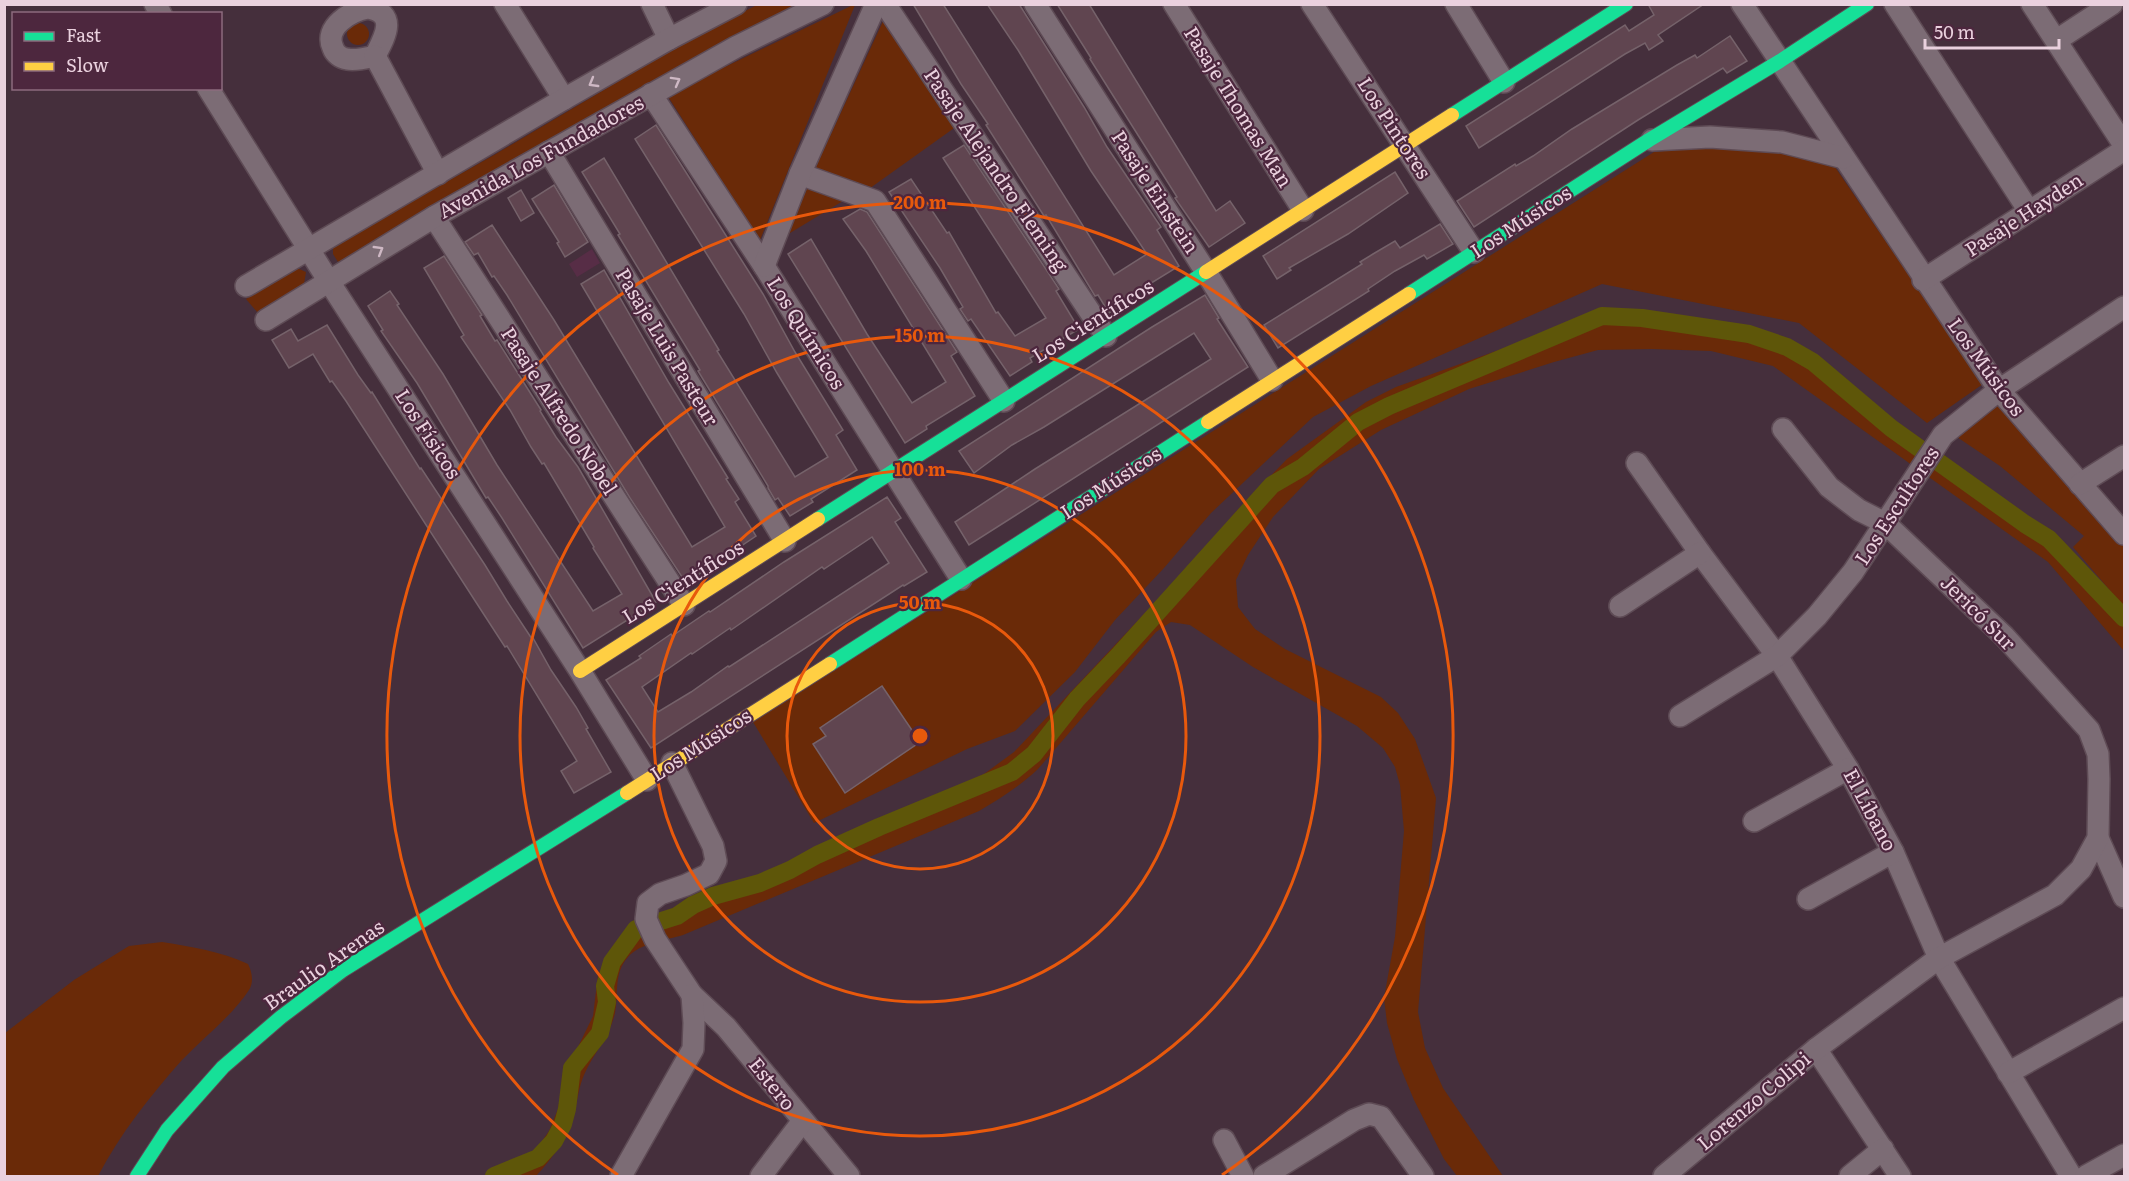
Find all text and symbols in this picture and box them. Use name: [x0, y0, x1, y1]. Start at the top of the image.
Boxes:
legend: [12, 12, 222, 90]
scale bar: [1925, 12, 2058, 50]
text: 50 m: [1934, 18, 1975, 45]
street label: Pasaje Thomas Man: [1178, 19, 1302, 192]
text: Fast: [66, 21, 102, 48]
text: Slow: [66, 51, 109, 78]
street label: Pasaje Alejandro Fleming: [918, 61, 1078, 277]
street label: Los Pintores: [1351, 70, 1440, 184]
one-way arrow: [588, 75, 599, 87]
one-way arrow: [670, 77, 680, 88]
street label: Avenida Los Fundadores: [432, 86, 648, 224]
street label: Pasaje Einstein: [1105, 123, 1208, 259]
street label: Pasaje Hayden: [1958, 164, 2088, 263]
street label: Los Músicos: [1463, 176, 1576, 264]
text: 200 m: [893, 188, 947, 215]
one-way arrow: [373, 246, 383, 258]
street label: Pasaje Luis Pasteur: [610, 261, 728, 431]
street label: Los Químicos: [761, 270, 854, 394]
street label: Los Científicos: [1025, 270, 1159, 369]
street label: Los Músicos: [1942, 310, 2034, 421]
street label: Pasaje Alfredo Nobel: [495, 320, 627, 500]
text: 150 m: [895, 321, 945, 348]
street label: Los Físicos: [389, 382, 470, 484]
street label: Los Músicos: [1053, 437, 1166, 525]
street label: Los Escultores: [1846, 440, 1945, 570]
text: 100 m: [894, 455, 946, 482]
street label: Los Científicos: [615, 531, 749, 630]
street label: Jericó Sur: [1935, 567, 2024, 657]
text: 50 m: [899, 588, 941, 615]
street label: Los Músicos: [643, 699, 756, 787]
centre of rings: [910, 726, 930, 746]
street label: El Líbano: [1837, 762, 1906, 856]
street label: Braulio Arenas: [256, 911, 389, 1016]
street label: Lorenzo Colipi: [1689, 1043, 1816, 1156]
street label: Estero: [743, 1050, 804, 1116]

